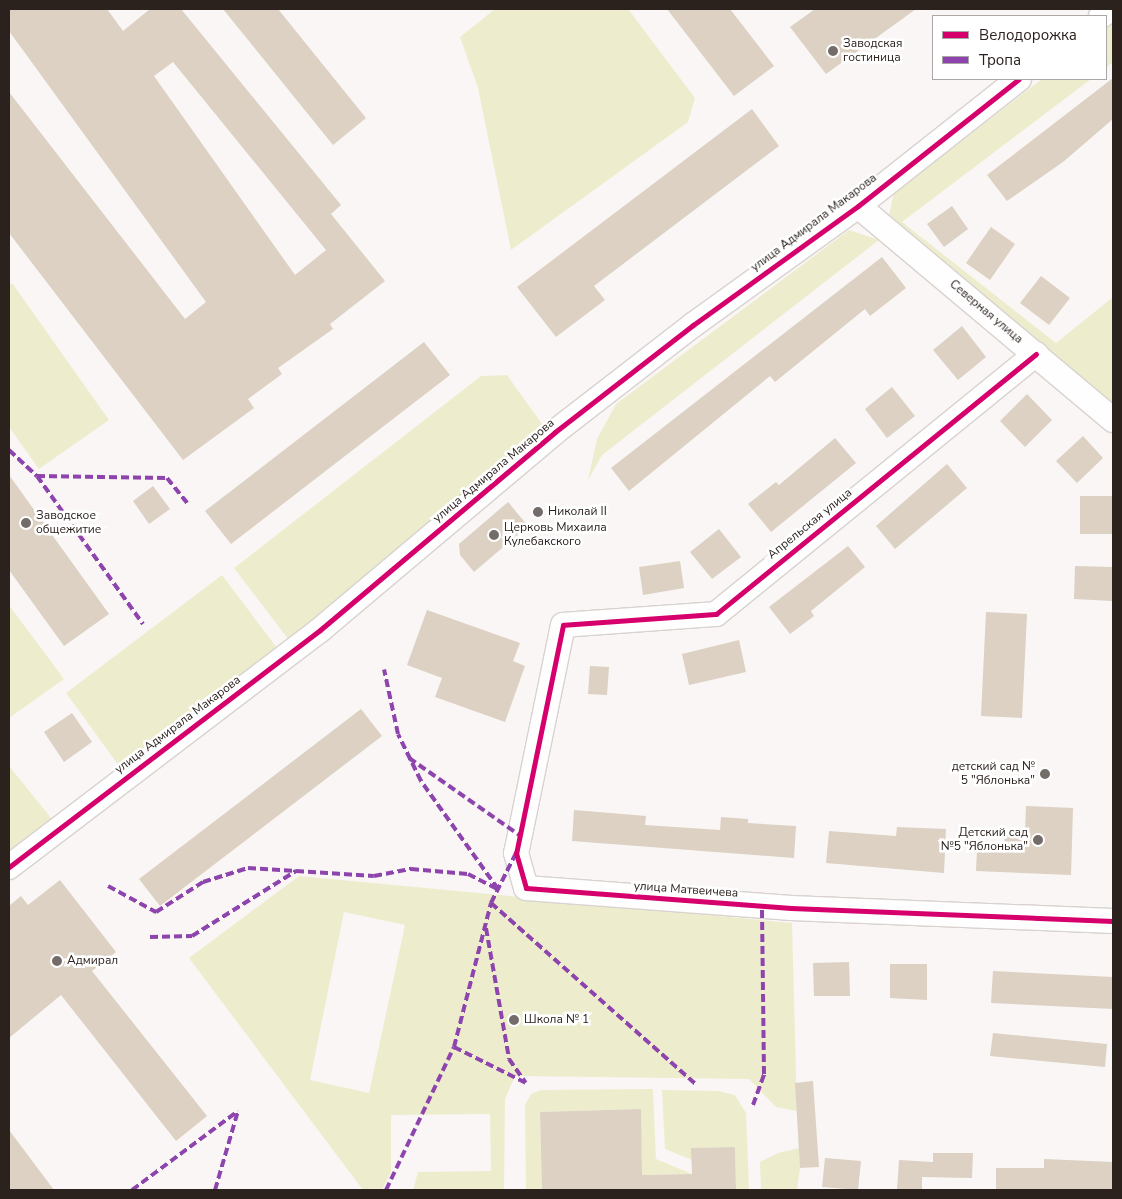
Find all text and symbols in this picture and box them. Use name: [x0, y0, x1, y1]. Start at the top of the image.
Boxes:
legend: [932, 15, 1107, 80]
text: Велодорожка: [979, 25, 1077, 45]
place label: Заводская гостиница: [843, 37, 903, 65]
marker: Заводская гостиница: [827, 45, 839, 57]
text: Тропа: [979, 50, 1021, 70]
street label: улица Адмирала Макарова: [748, 171, 880, 275]
street label: Северная улица: [946, 277, 1026, 347]
street label: улица Адмирала Макарова: [430, 416, 558, 526]
street label: Апрельская улица: [765, 486, 855, 562]
place label: Николай II: [548, 505, 607, 519]
marker: Николай II: [532, 506, 544, 518]
place label: Заводское общежитие: [36, 509, 101, 537]
marker: Заводское общежитие: [20, 517, 32, 529]
place label: Церковь Михаила Кулебакского: [504, 521, 607, 549]
marker: Церковь Михаила Кулебакского: [488, 529, 500, 541]
street label: улица Адмирала Макарова: [112, 673, 244, 777]
place label: детский сад № 5 "Яблонька": [952, 760, 1035, 788]
marker: детский сад № 5 "Яблонька": [1039, 768, 1051, 780]
place label: Детский сад №5 "Яблонька": [941, 826, 1028, 854]
marker: Детский сад №5 "Яблонька": [1032, 834, 1044, 846]
street label: улица Матвеичева: [633, 879, 739, 901]
place label: Адмирал: [67, 954, 118, 968]
marker: Адмирал: [51, 955, 63, 967]
place label: Школа № 1: [524, 1013, 589, 1027]
marker: Школа № 1: [508, 1014, 520, 1026]

